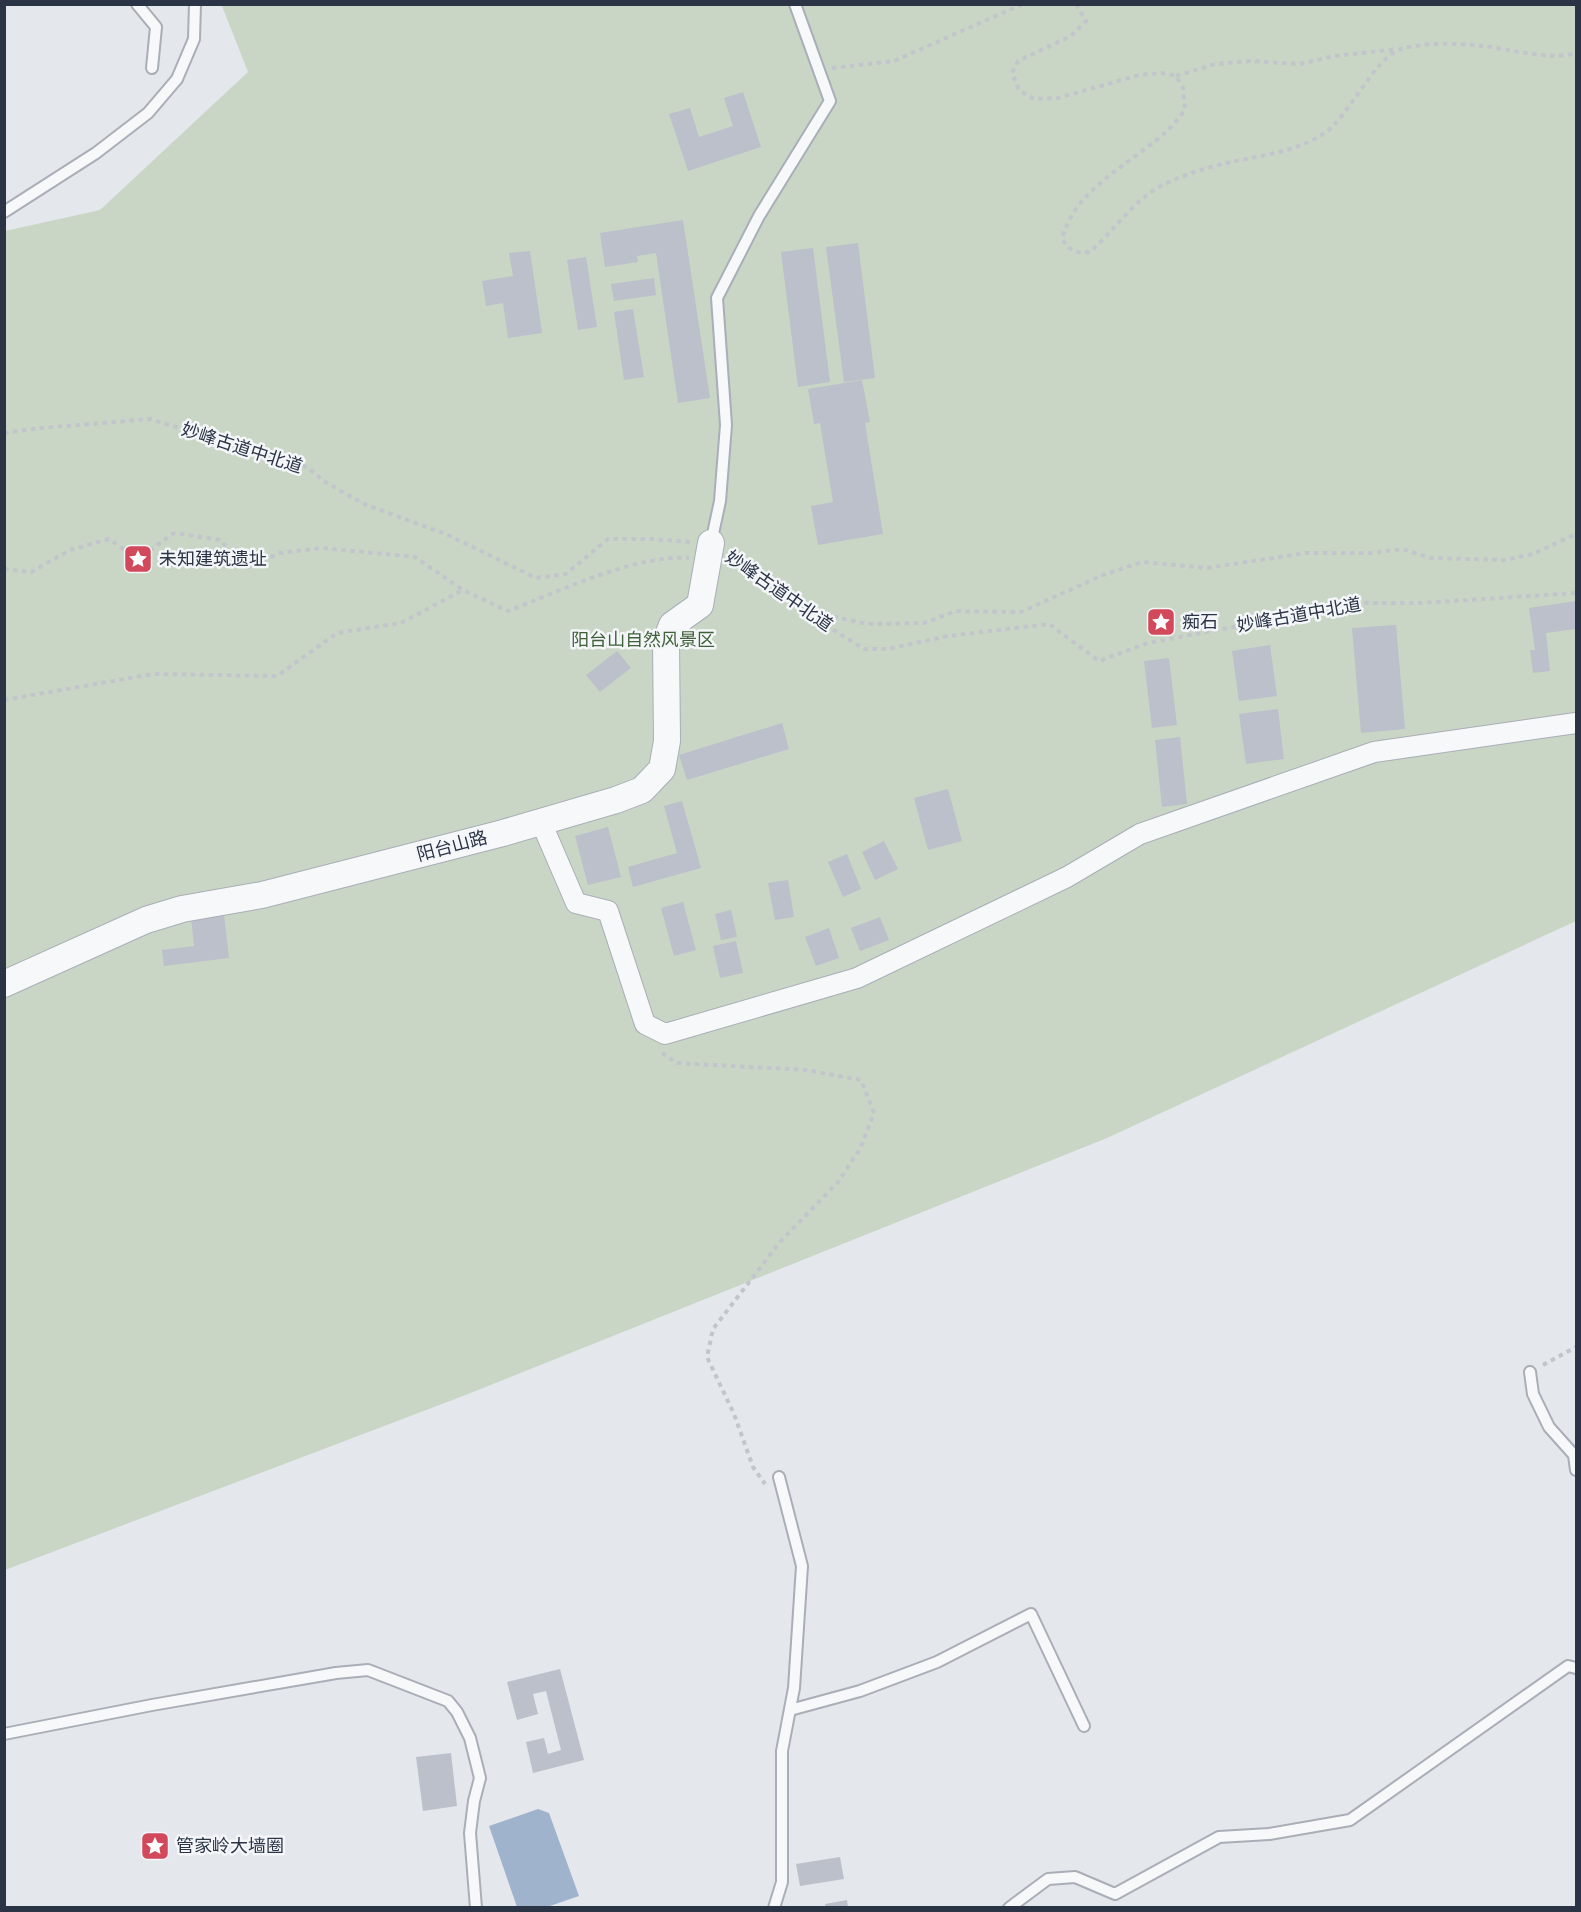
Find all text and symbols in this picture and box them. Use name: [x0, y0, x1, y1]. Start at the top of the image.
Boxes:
street label: 妙峰古道中北道: [179, 418, 305, 478]
place icon: 未知建筑遗址: [122, 543, 154, 575]
street label: 妙峰古道中北道: [721, 546, 837, 636]
place label: 未知建筑遗址: [159, 548, 267, 570]
street label: 妙峰古道中北道: [1235, 593, 1363, 637]
place icon: 痴石: [1145, 606, 1177, 638]
place label: 痴石: [1182, 611, 1218, 633]
park label: 阳台山自然风景区: [571, 629, 715, 651]
street label: 阳台山路: [414, 826, 490, 866]
place icon: 管家岭大墙圈: [139, 1830, 171, 1862]
place label: 管家岭大墙圈: [176, 1835, 284, 1857]

